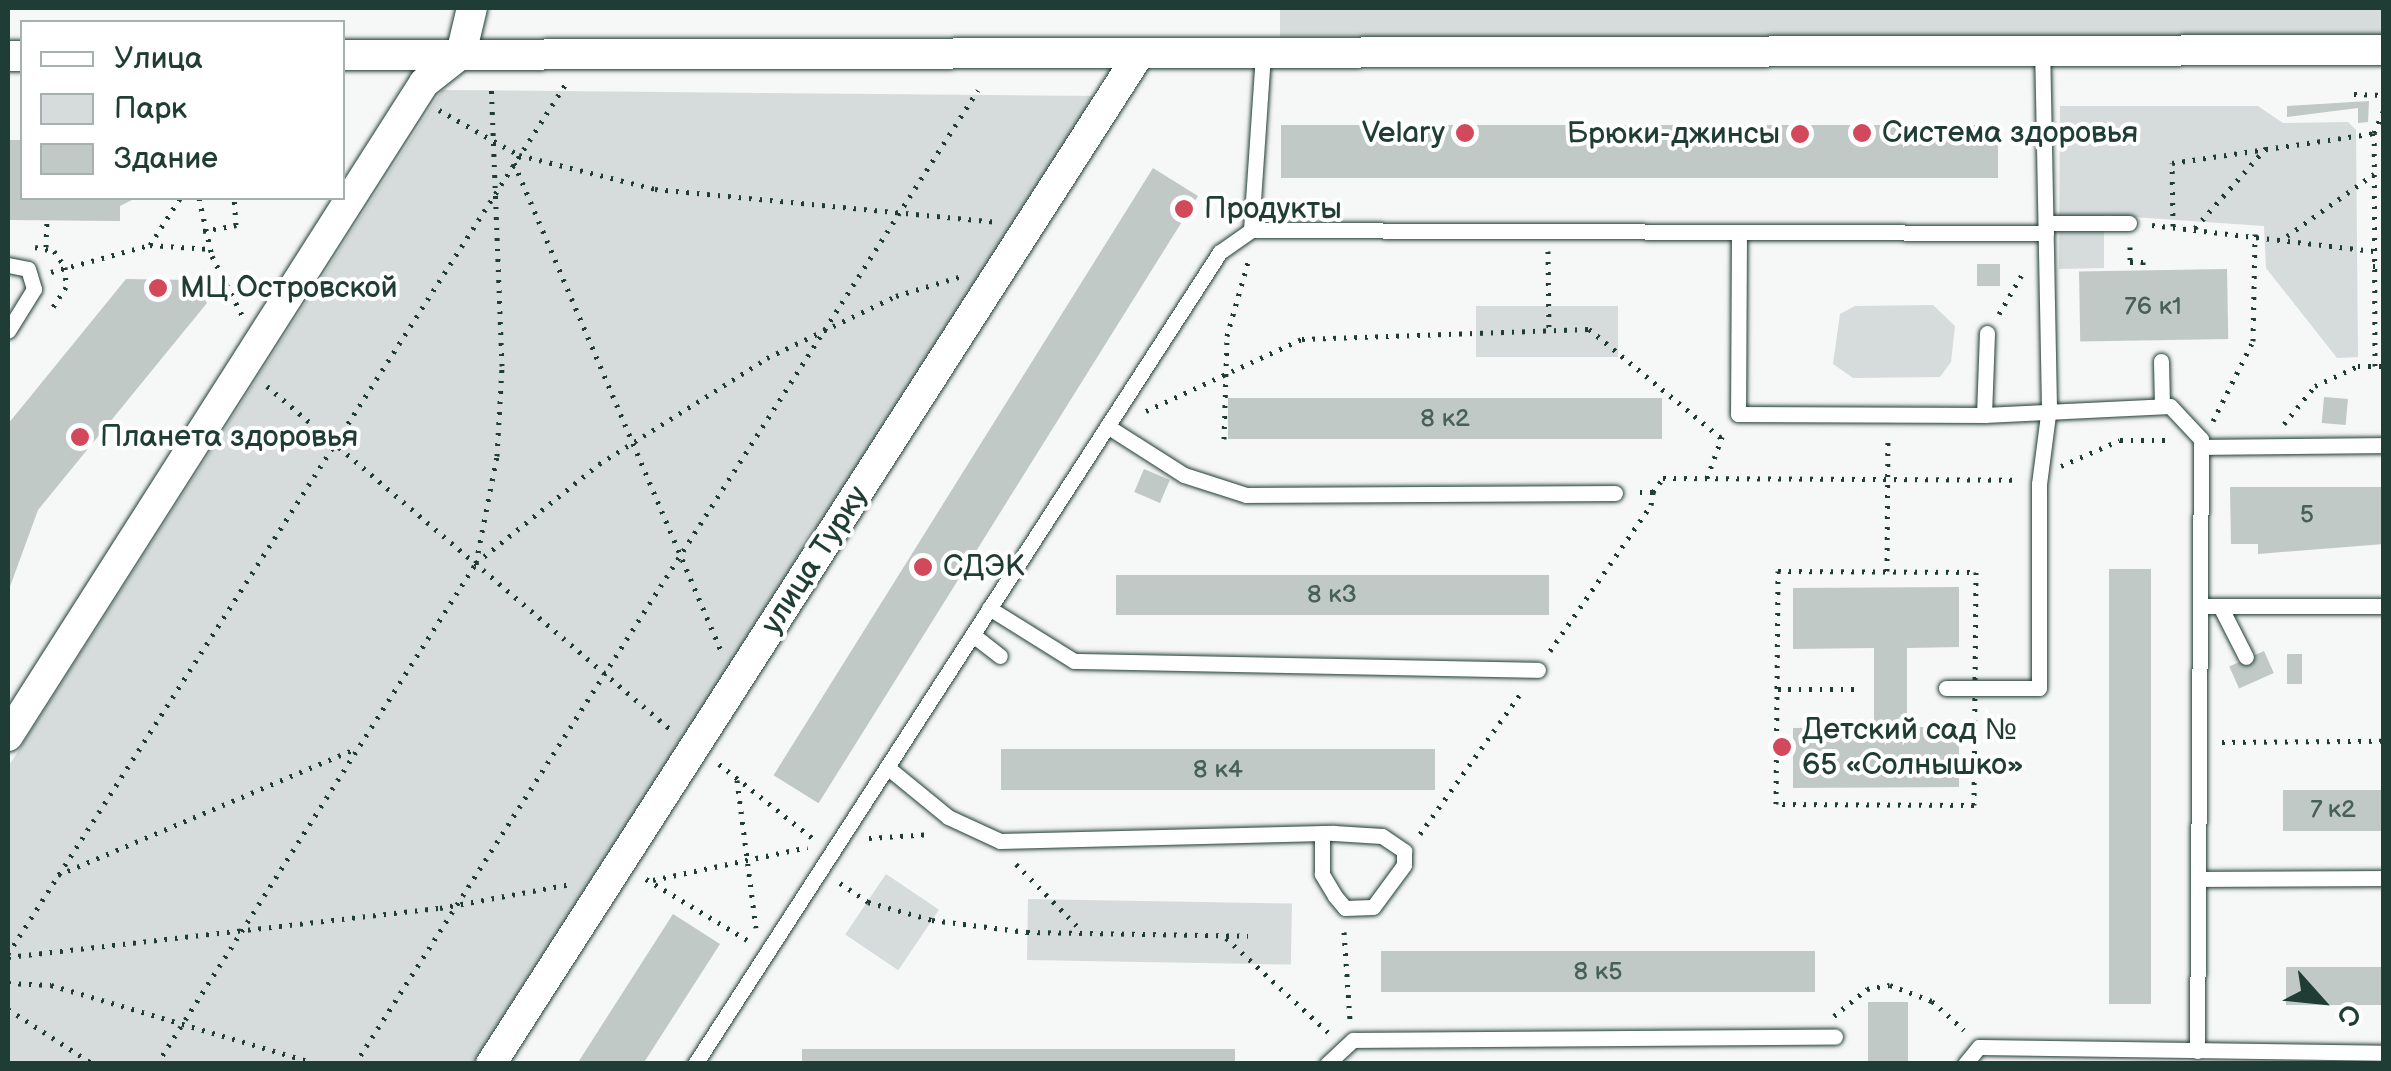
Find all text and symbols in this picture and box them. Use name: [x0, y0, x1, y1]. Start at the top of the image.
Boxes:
legend: [20, 20, 345, 200]
text: Улица: [114, 41, 203, 77]
text: Парк: [114, 91, 187, 127]
place label: Velary: [1362, 115, 1445, 151]
place label: Система здоровья: [1882, 115, 2138, 151]
place label: Брюки-джинсы: [1567, 116, 1780, 152]
marker: Velary: [1454, 122, 1476, 144]
marker: Система здоровья: [1851, 122, 1873, 144]
marker: Брюки-джинсы: [1789, 123, 1811, 145]
text: Здание: [114, 141, 218, 177]
place label: Продукты: [1204, 191, 1342, 227]
marker: Продукты: [1173, 198, 1195, 220]
place label: МЦ Островской: [180, 270, 398, 306]
marker: МЦ Островской: [145, 275, 171, 301]
house number: 76 к1: [2124, 292, 2182, 322]
house number: 8 к2: [1420, 404, 1470, 434]
place label: Планета здоровья: [100, 419, 358, 455]
marker: Планета здоровья: [69, 426, 91, 448]
street label: улица Турку: [754, 479, 876, 641]
house number: 5: [2300, 500, 2314, 530]
place label: СДЭК: [943, 549, 1024, 585]
marker: СДЭК: [912, 556, 934, 578]
house number: 8 к3: [1307, 580, 1357, 610]
place label: Детский сад № 65 «Солнышко»: [1802, 712, 2024, 782]
marker: Детский сад № 65 «Солнышко»: [1771, 736, 1793, 758]
house number: 8 к4: [1193, 755, 1243, 785]
house number: 7 к2: [2309, 795, 2357, 825]
north arrow: [2271, 951, 2371, 1051]
house number: 8 к5: [1574, 957, 1622, 987]
text: С: [2329, 999, 2367, 1031]

